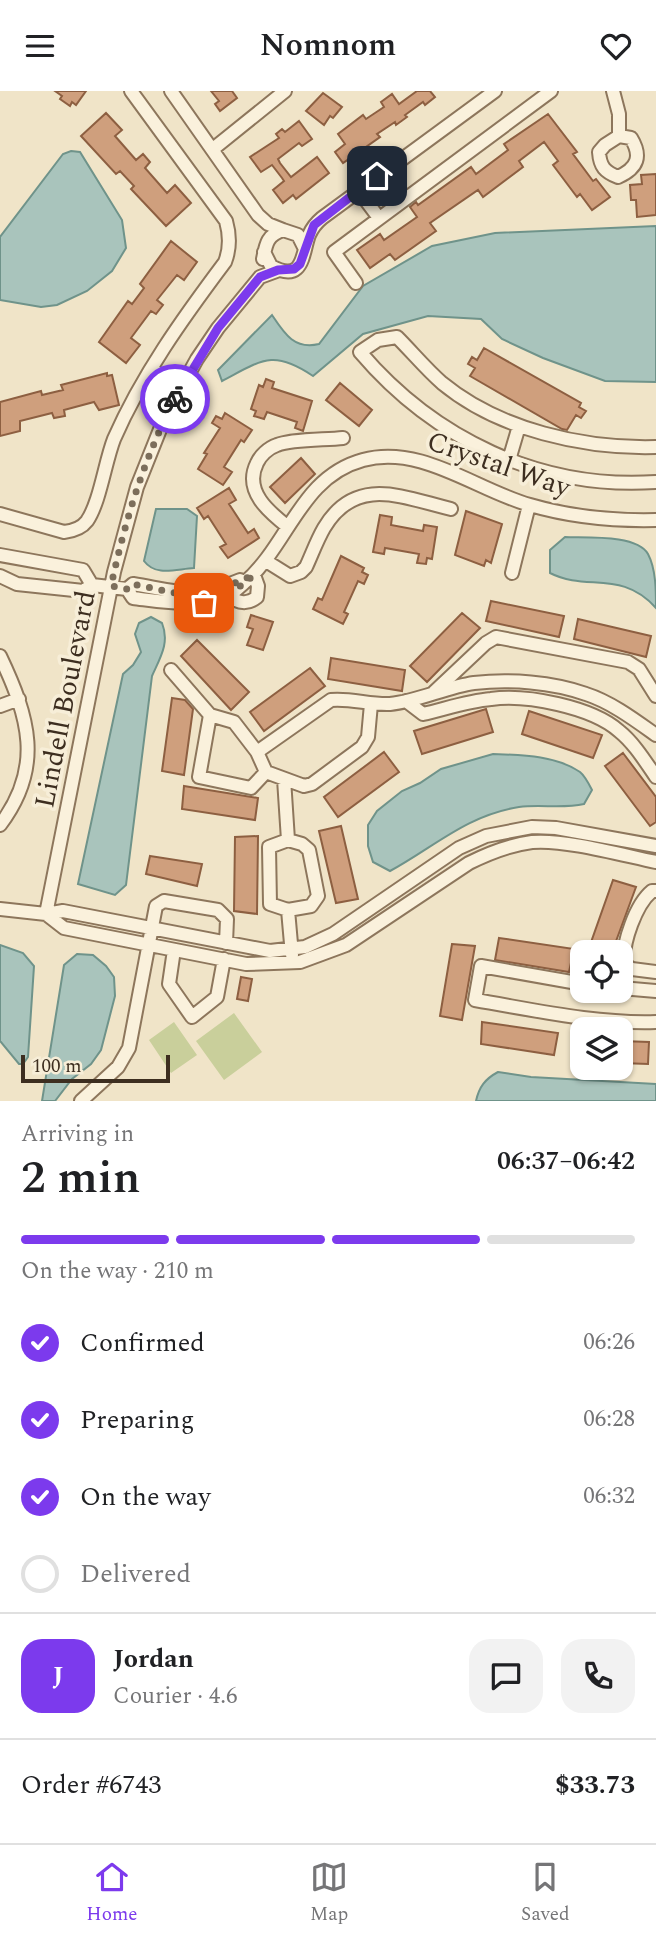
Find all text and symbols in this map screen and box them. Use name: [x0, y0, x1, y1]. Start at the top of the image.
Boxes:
text: Nomnom: [260, 21, 396, 70]
icon: menu: [21, 27, 59, 65]
icon: heart: [597, 27, 635, 65]
pin: [347, 146, 407, 206]
icon: home: [358, 157, 396, 195]
courier: [140, 364, 210, 434]
icon: bike: [156, 380, 194, 418]
street label: Crystal Way: [421, 420, 578, 510]
pin: [174, 573, 234, 633]
icon: bag: [185, 584, 223, 622]
street label: Lindell Boulevard: [23, 587, 108, 812]
map controls: [570, 940, 633, 1080]
button: locate: [570, 940, 633, 1003]
button: layers: [570, 1017, 633, 1080]
scale bar: [21, 1052, 170, 1084]
text: 100 m: [32, 1052, 82, 1081]
text: Arriving in: [21, 1117, 134, 1152]
text: 06:37–06:42: [497, 1141, 635, 1181]
text: 2 min: [21, 1143, 140, 1213]
text: On the way · 210 m: [21, 1254, 214, 1289]
text: Confirmed: [80, 1323, 205, 1363]
icon: check: [21, 1324, 59, 1362]
text: 06:26: [583, 1325, 635, 1360]
text: Preparing: [80, 1400, 194, 1440]
icon: check: [21, 1401, 59, 1439]
text: 06:28: [583, 1402, 635, 1437]
text: On the way: [80, 1477, 211, 1517]
icon: check: [21, 1478, 59, 1516]
text: 06:32: [583, 1479, 635, 1514]
text: Delivered: [80, 1554, 191, 1594]
text: Jordan: [113, 1639, 194, 1679]
button: chat: [469, 1639, 543, 1713]
button: phone: [561, 1639, 635, 1713]
text: J: [52, 1656, 64, 1696]
text: Courier · 4.6: [113, 1679, 238, 1714]
text: Order #6743: [21, 1765, 161, 1805]
text: $33.73: [555, 1765, 635, 1805]
tab: Home: [86, 1858, 137, 1929]
tab: Map: [310, 1858, 348, 1929]
tab: Saved: [521, 1858, 570, 1929]

